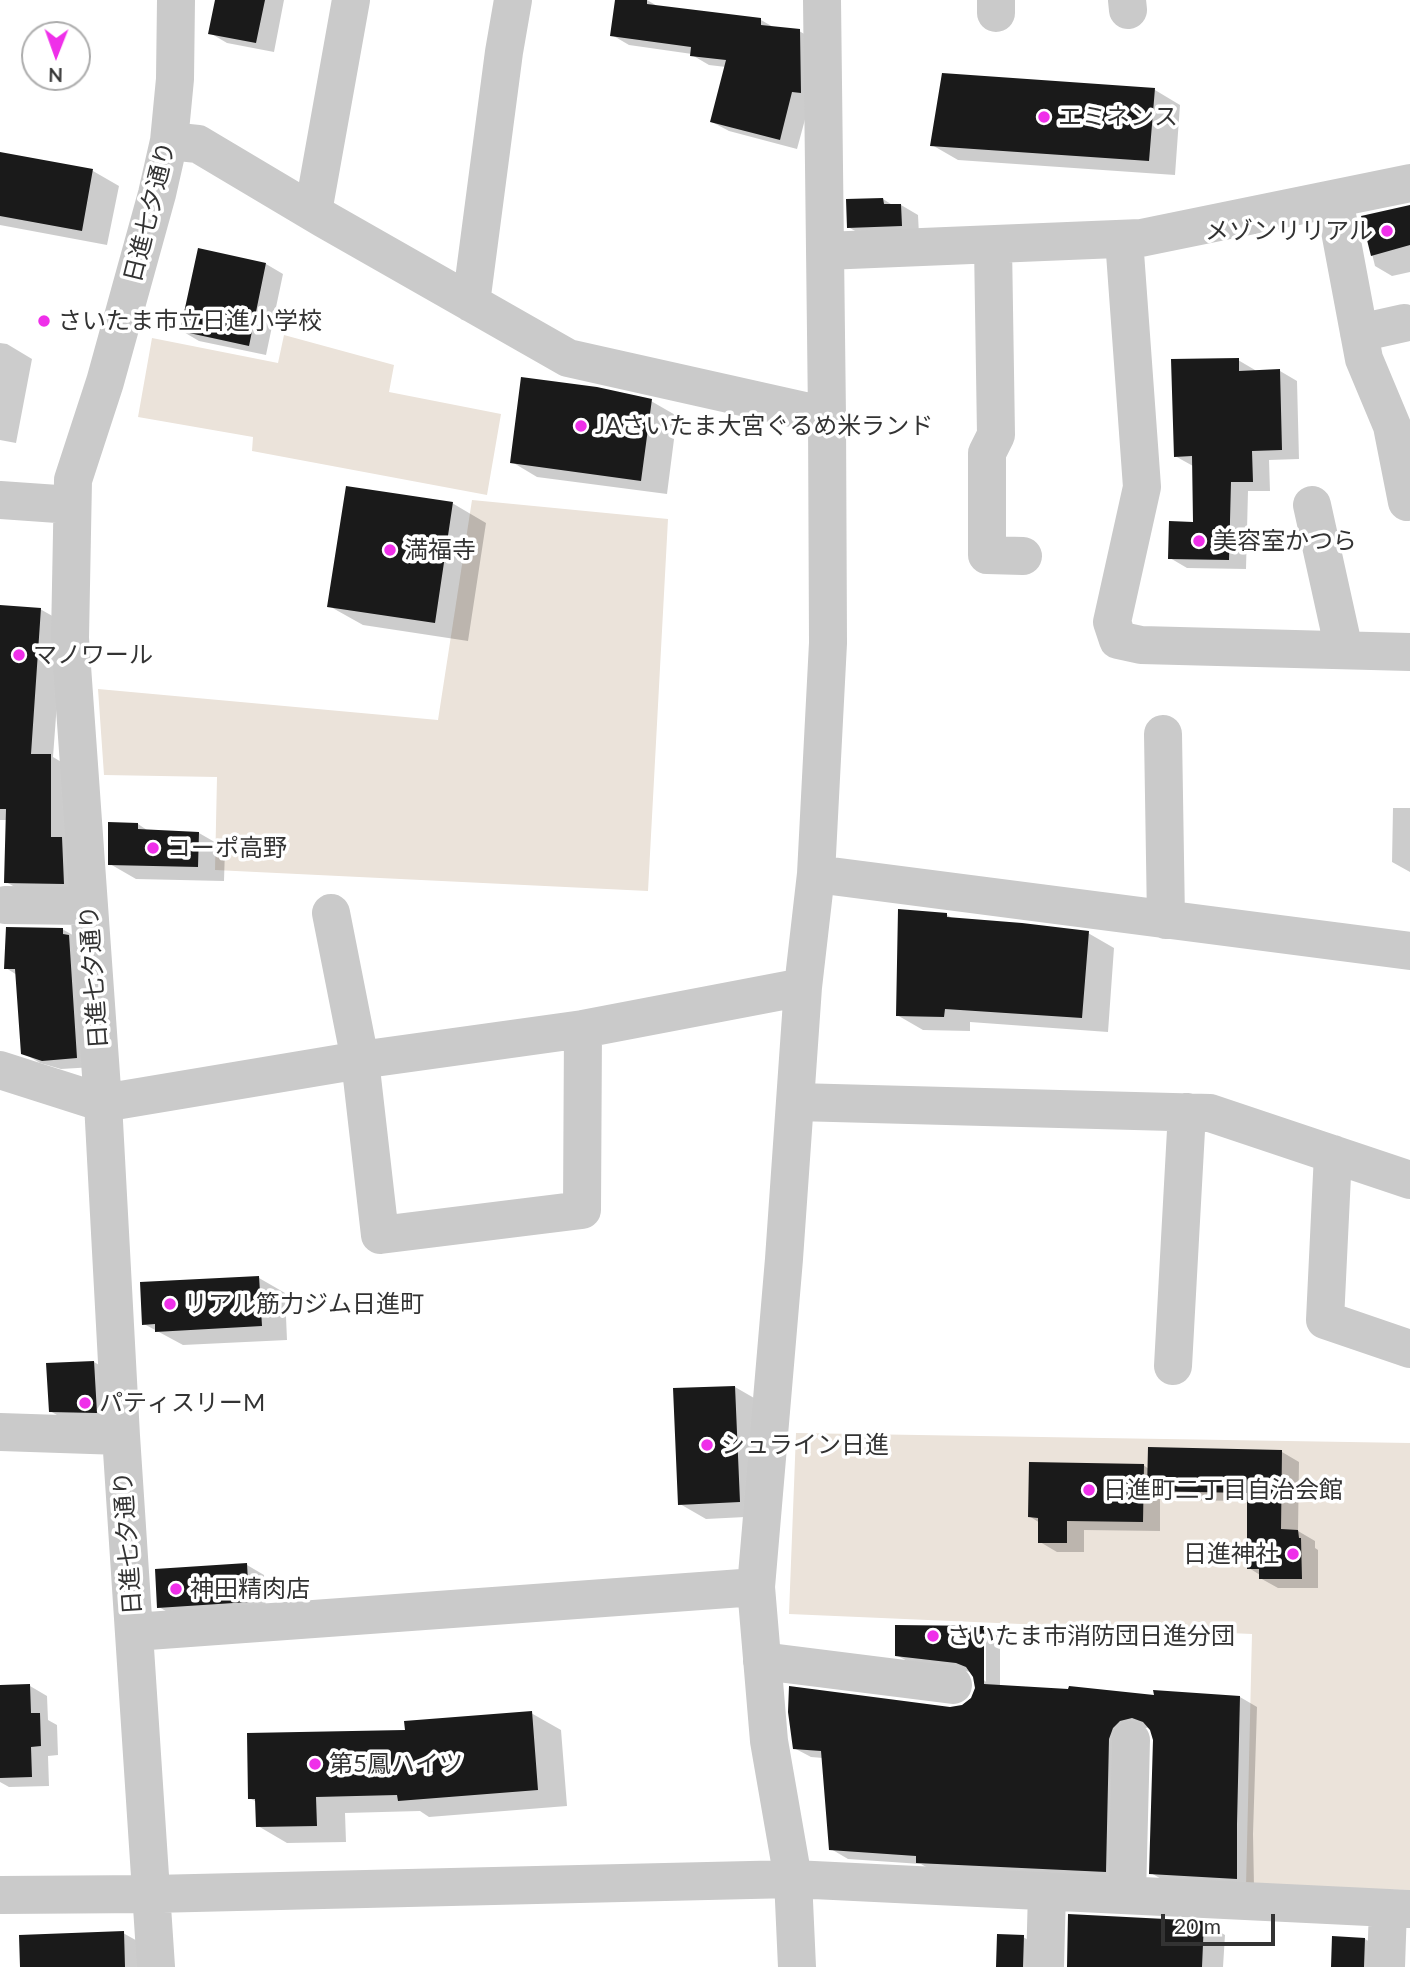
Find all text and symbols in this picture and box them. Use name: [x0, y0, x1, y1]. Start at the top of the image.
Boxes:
north arrow: [21, 21, 91, 91]
text: N: [48, 64, 63, 87]
place label: エミネンス: [1058, 103, 1178, 131]
marker: エミネンス: [1036, 109, 1052, 125]
street label: 日進七夕通り: [119, 139, 181, 285]
place label: メゾンリリアル: [1205, 217, 1373, 245]
marker: メゾンリリアル: [1379, 223, 1395, 239]
place label: さいたま市立日進小学校: [58, 307, 322, 335]
marker: さいたま市立日進小学校: [36, 313, 52, 329]
place label: JAさいたま大宮ぐるめ米ランド: [595, 412, 933, 440]
marker: JAさいたま大宮ぐるめ米ランド: [573, 418, 589, 434]
place label: 美容室かつら: [1213, 527, 1357, 555]
marker: 美容室かつら: [1191, 533, 1207, 549]
place label: 満福寺: [404, 536, 476, 564]
marker: 満福寺: [382, 542, 398, 558]
place label: マノワール: [33, 641, 153, 669]
marker: マノワール: [11, 647, 27, 663]
place label: コーポ高野: [167, 834, 287, 862]
marker: コーポ高野: [145, 840, 161, 856]
street label: 日進七夕通り: [75, 904, 113, 1050]
place label: リアル筋力ジム日進町: [184, 1290, 424, 1318]
marker: リアル筋力ジム日進町: [162, 1296, 178, 1312]
place label: パティスリーM: [99, 1389, 265, 1417]
marker: パティスリーM: [77, 1395, 93, 1411]
place label: シュライン日進: [721, 1431, 889, 1459]
marker: シュライン日進: [699, 1437, 715, 1453]
street label: 日進七夕通り: [109, 1470, 147, 1616]
place label: 日進町二丁目自治会館: [1103, 1476, 1343, 1504]
marker: 日進町二丁目自治会館: [1081, 1482, 1097, 1498]
place label: 日進神社: [1183, 1540, 1279, 1568]
marker: 日進神社: [1285, 1546, 1301, 1562]
place label: 神田精肉店: [190, 1575, 310, 1603]
marker: 神田精肉店: [168, 1581, 184, 1597]
place label: さいたま市消防団日進分団: [947, 1622, 1235, 1650]
marker: さいたま市消防団日進分団: [925, 1628, 941, 1644]
place label: 第5鳳ハイツ: [329, 1750, 463, 1778]
marker: 第5鳳ハイツ: [307, 1756, 323, 1772]
scale bar: [1165, 1900, 1279, 1944]
text: 20 m: [1174, 1913, 1221, 1938]

